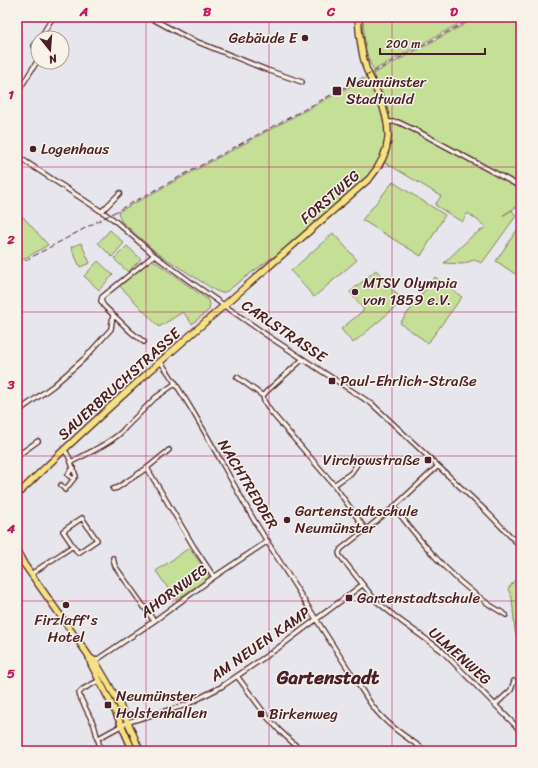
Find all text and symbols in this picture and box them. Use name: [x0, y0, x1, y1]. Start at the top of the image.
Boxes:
text: A: [79, 0, 88, 23]
text: B: [203, 0, 212, 23]
text: C: [326, 0, 336, 23]
text: D: [450, 0, 458, 23]
place label: Gebäude E: [229, 25, 299, 51]
north arrow: [30, 30, 70, 70]
scale bar: [380, 30, 485, 56]
marker: Gebäude E: [300, 33, 310, 43]
text: 200 m: [386, 33, 420, 55]
text: N: [46, 49, 60, 69]
place label: Neumünster Stadtwald: [346, 69, 427, 112]
text: 1: [8, 83, 14, 106]
marker: Neumünster Stadtwald: [331, 85, 343, 97]
place label: Logenhaus: [41, 136, 109, 162]
marker: Logenhaus: [28, 144, 38, 154]
street label: FORSTWEG: [294, 163, 366, 231]
text: 2: [6, 228, 15, 251]
place label: MTSV Olympia von 1859 e.V.: [363, 270, 457, 313]
marker: MTSV Olympia von 1859 e.V.: [350, 287, 360, 297]
street label: CARLSTRASSE: [236, 293, 333, 370]
street label: SAUERBRUCHSTRASSE: [51, 320, 188, 447]
place label: Paul-Ehrlich-Straße: [340, 368, 477, 394]
text: 3: [6, 373, 15, 396]
marker: Paul-Ehrlich-Straße: [327, 376, 337, 386]
street label: NACHTREDDER: [211, 434, 285, 534]
place label: Virchowstraße: [323, 447, 420, 473]
marker: Virchowstraße: [423, 455, 433, 465]
place label: Gartenstadtschule Neumünster: [295, 498, 418, 541]
marker: Gartenstadtschule Neumünster: [282, 515, 292, 525]
text: 4: [6, 517, 16, 540]
street label: AHORNWEG: [134, 557, 214, 625]
place label: Gartenstadtschule: [357, 585, 480, 611]
marker: Gartenstadtschule: [344, 593, 354, 603]
street label: AM NEUEN KAMP: [204, 599, 316, 689]
marker: Firzlaff's Hotel: [61, 600, 71, 610]
place label: Firzlaff's Hotel: [34, 607, 98, 650]
street label: ULMENWEG: [422, 620, 498, 692]
district label: Gartenstadt: [276, 661, 380, 694]
text: 5: [7, 662, 15, 685]
place label: Neumünster Holstenhallen: [116, 683, 207, 726]
marker: Neumünster Holstenhallen: [103, 700, 113, 710]
place label: Birkenweg: [269, 701, 338, 727]
marker: Birkenweg: [256, 709, 266, 719]

